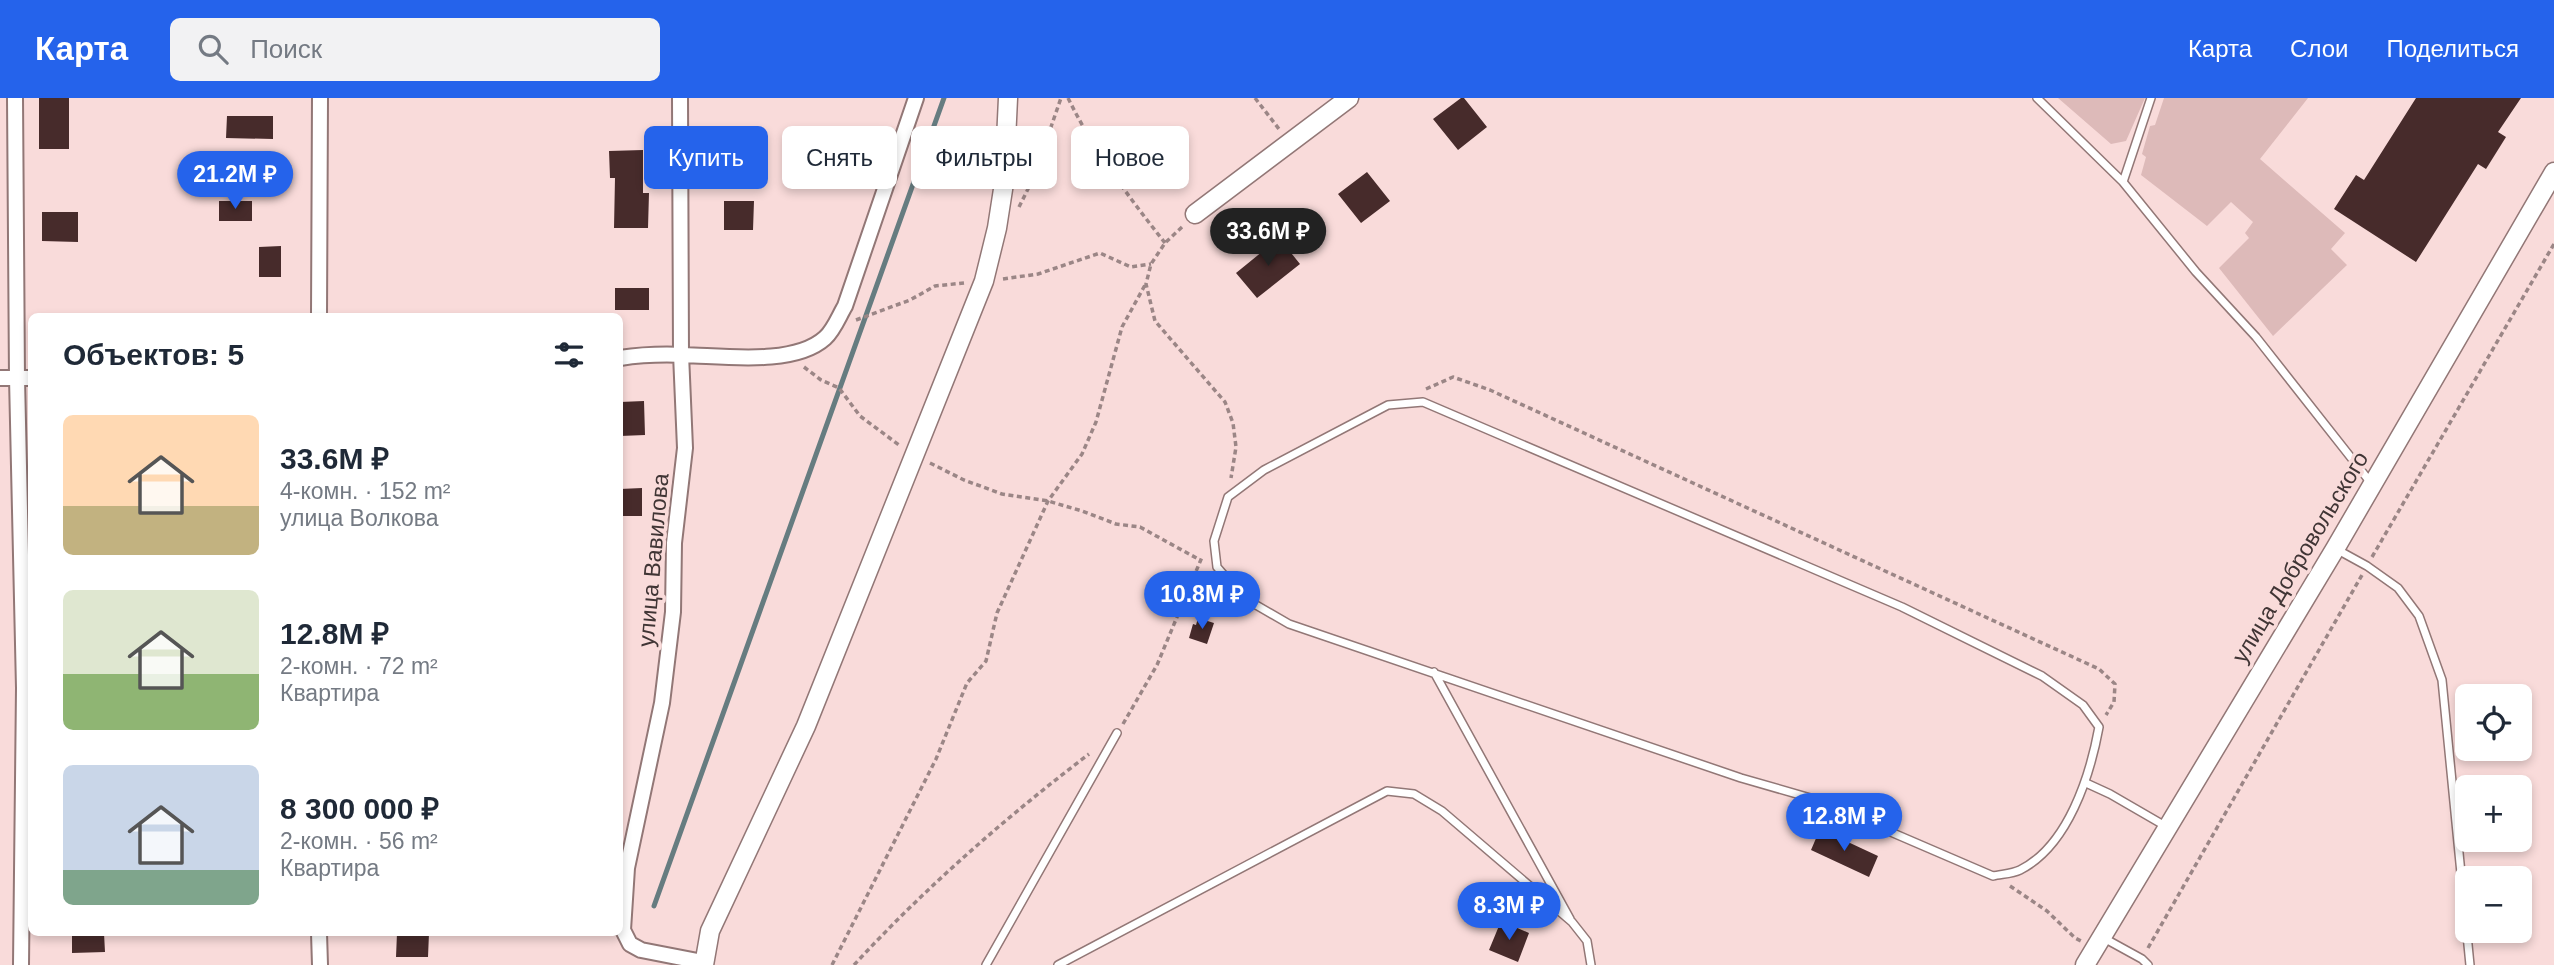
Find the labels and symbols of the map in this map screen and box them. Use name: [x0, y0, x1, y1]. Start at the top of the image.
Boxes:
pin: 21.2M ₽: [170, 152, 300, 211]
pin: 33.6M ₽: [1203, 208, 1333, 268]
street label: улица Добровольского: [2227, 447, 2373, 667]
street label: улица Вавилова: [632, 472, 674, 648]
pin: 10.8M ₽: [1137, 572, 1267, 631]
pin: 12.8M ₽: [1779, 794, 1909, 853]
pin: 8.3M ₽: [1452, 882, 1566, 942]

